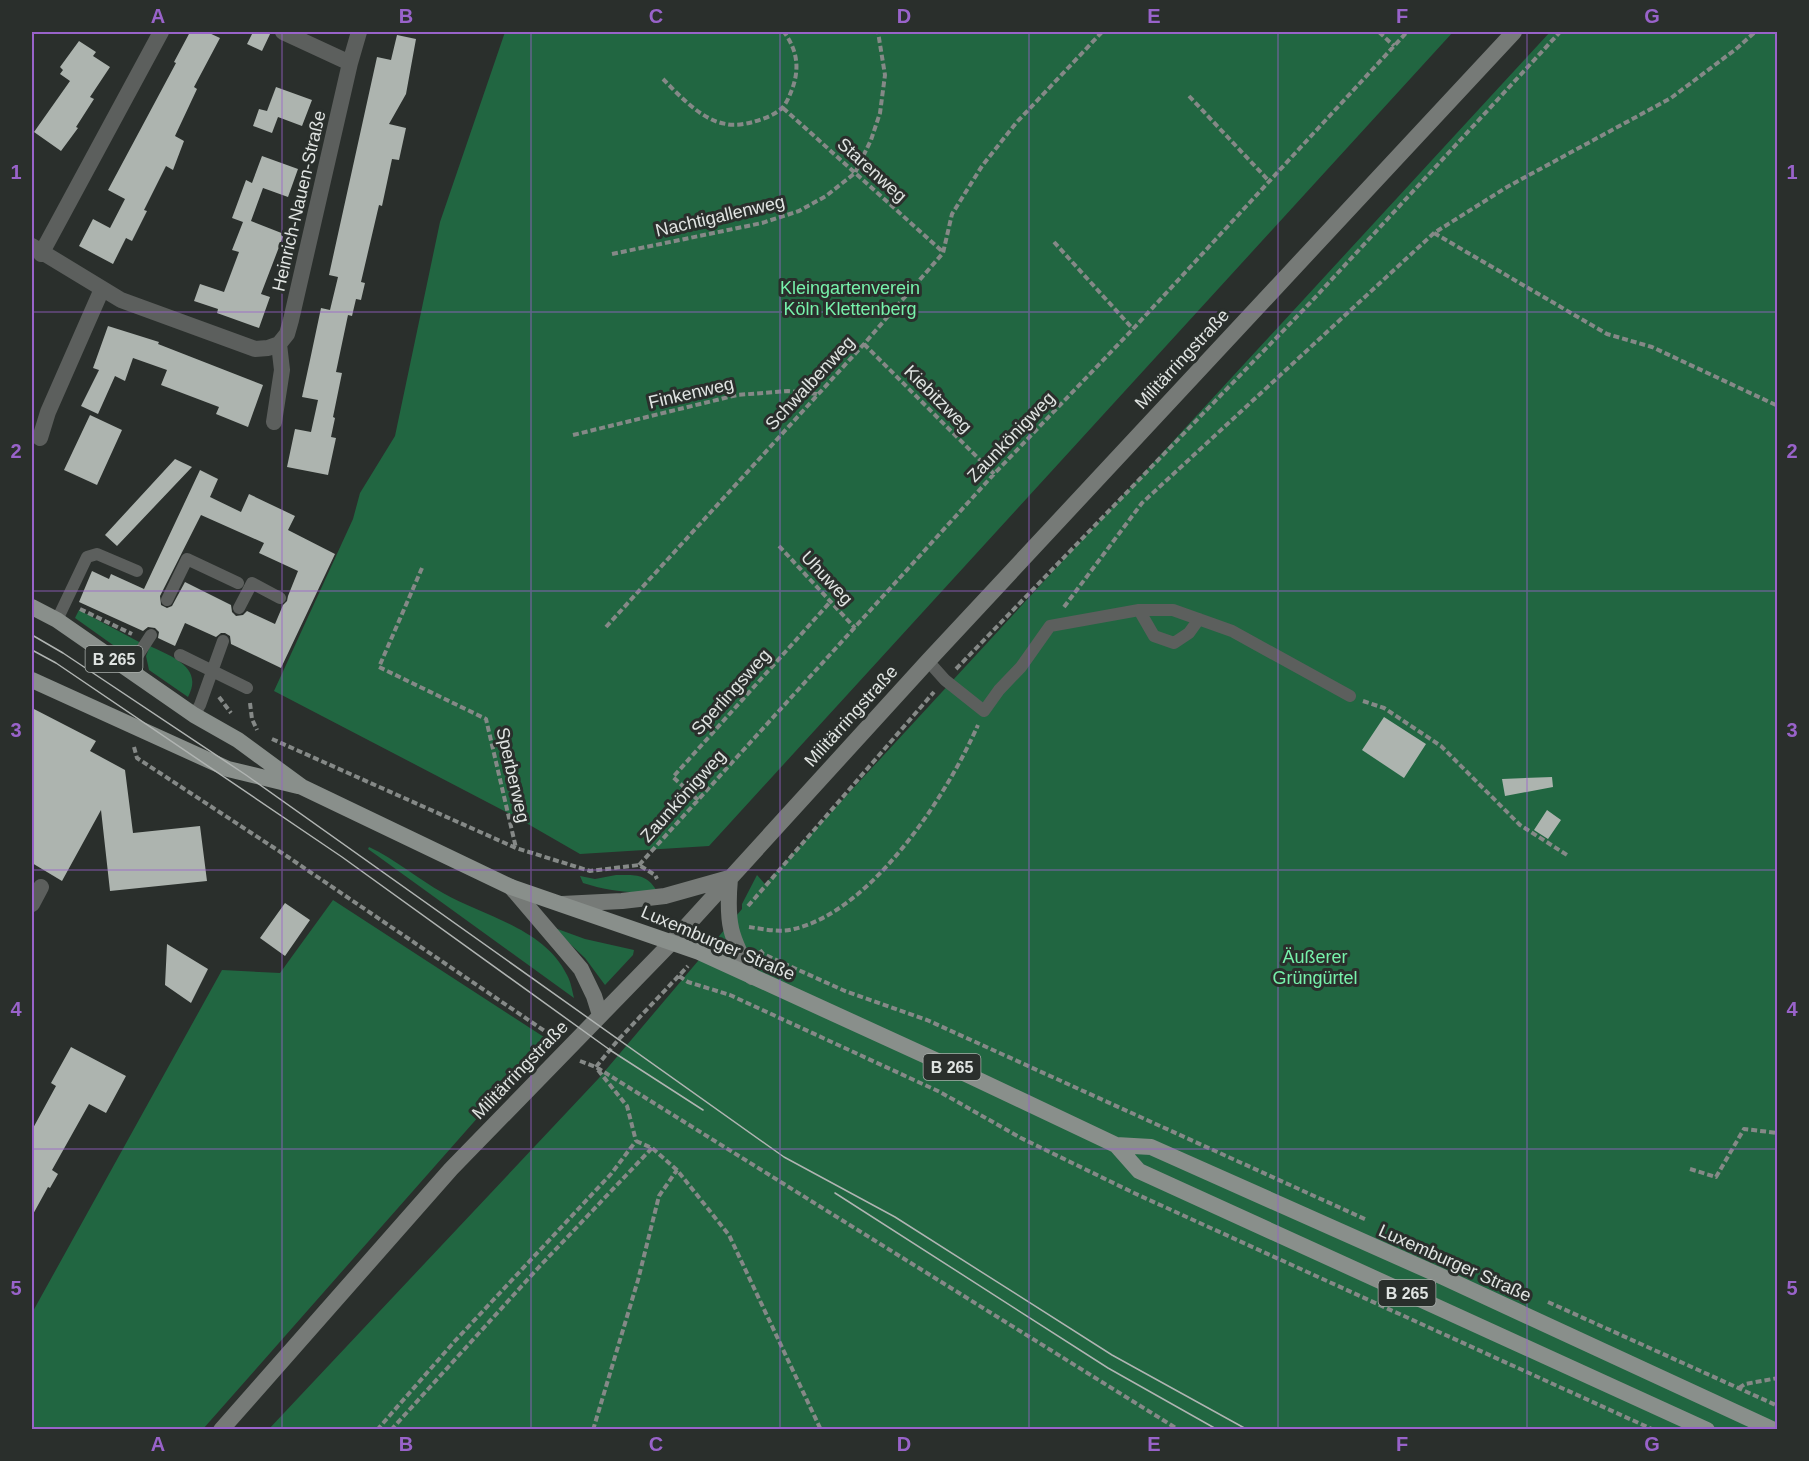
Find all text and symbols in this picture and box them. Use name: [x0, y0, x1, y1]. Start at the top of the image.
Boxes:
text: A: [151, 5, 165, 27]
text: B: [399, 5, 413, 27]
text: C: [649, 5, 663, 27]
text: D: [897, 5, 911, 27]
text: E: [1147, 5, 1161, 27]
text: F: [1396, 5, 1408, 27]
text: G: [1644, 5, 1660, 27]
street label: Heinrich-Nauen-Straße: [268, 109, 330, 293]
street label: Starenweg: [833, 134, 911, 206]
text: 1: [10, 161, 22, 183]
text: 1: [1786, 161, 1798, 183]
street label: Nachtigallenweg: [653, 191, 787, 241]
park label: Kleingartenverein Köln Klettenberg: [780, 278, 920, 319]
street label: Militärringstraße: [1131, 305, 1233, 413]
street label: Schwalbenweg: [761, 332, 859, 434]
street label: Kiebitzweg: [900, 361, 976, 437]
street label: Finkenweg: [646, 373, 736, 413]
street label: Zaunkönigweg: [963, 388, 1059, 486]
text: 2: [10, 440, 22, 462]
text: 2: [1786, 440, 1798, 462]
street label: Uhuweg: [797, 547, 857, 609]
street label: Sperlingsweg: [687, 645, 775, 739]
road number: B 265: [86, 646, 142, 672]
street label: Militärringstraße: [800, 661, 902, 771]
text: 3: [10, 719, 22, 741]
text: 3: [1786, 719, 1798, 741]
street label: Sperberweg: [492, 725, 534, 825]
street label: Zaunkönigweg: [636, 746, 730, 846]
street label: Luxemburger Straße: [638, 902, 798, 984]
park label: Äußerer Grüngürtel: [1272, 947, 1358, 988]
text: 4: [10, 998, 22, 1020]
text: 4: [1786, 998, 1798, 1020]
street label: Militärringstraße: [468, 1017, 572, 1123]
road number: B 265: [924, 1054, 980, 1080]
street label: Luxemburger Straße: [1376, 1220, 1534, 1306]
text: 5: [10, 1277, 22, 1299]
text: 5: [1786, 1277, 1798, 1299]
road number: B 265: [1378, 1280, 1436, 1306]
text: A: [151, 1433, 165, 1455]
text: B: [399, 1433, 413, 1455]
text: C: [649, 1433, 663, 1455]
text: D: [897, 1433, 911, 1455]
text: E: [1147, 1433, 1161, 1455]
text: F: [1396, 1433, 1408, 1455]
text: G: [1644, 1433, 1660, 1455]

